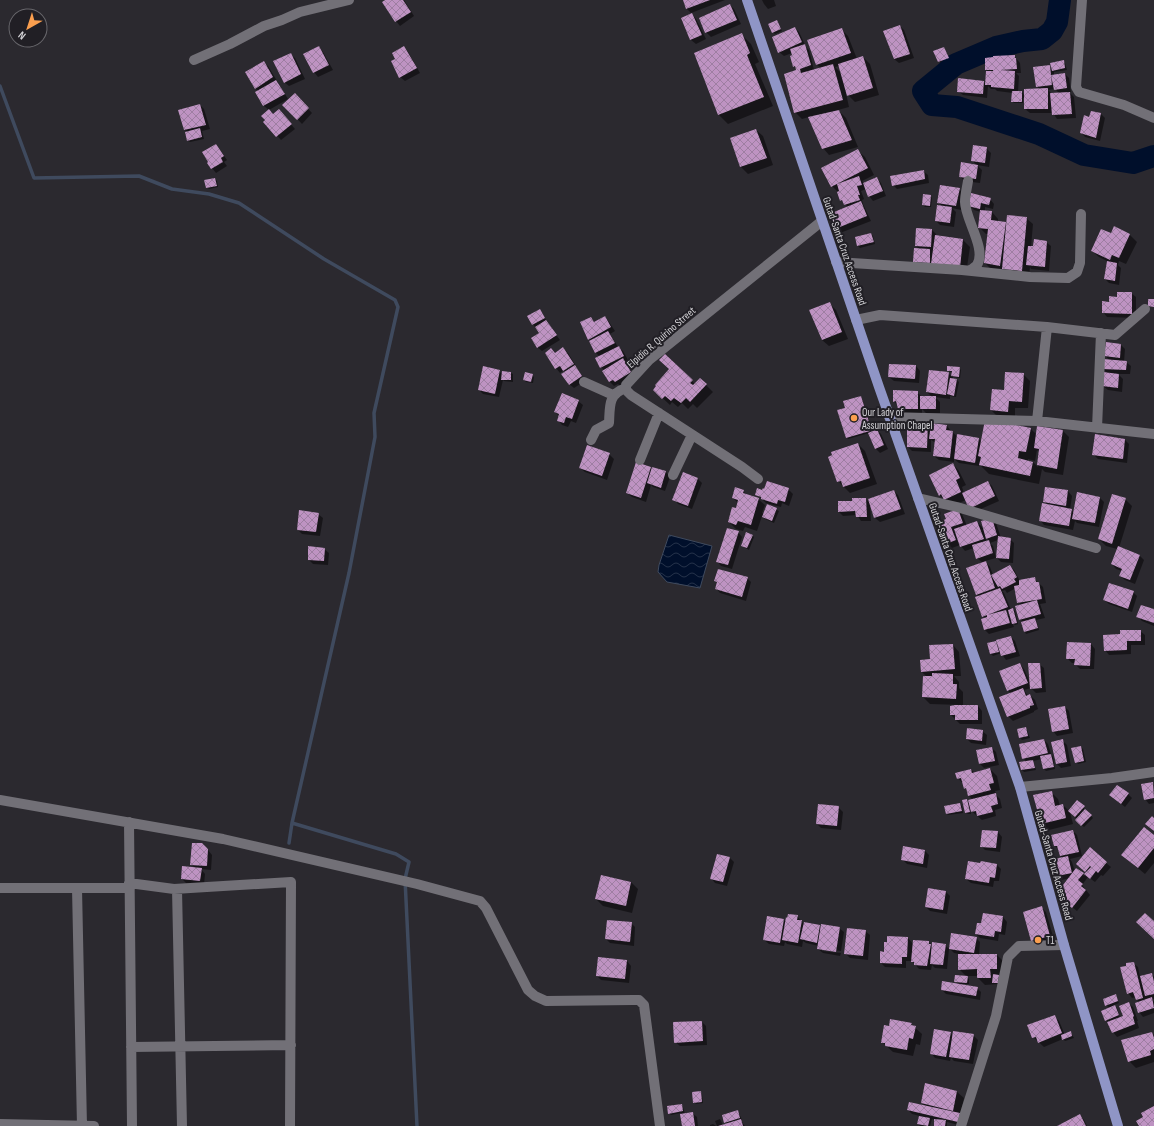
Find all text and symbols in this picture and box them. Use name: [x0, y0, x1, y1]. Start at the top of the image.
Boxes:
north arrow: [8, 8, 48, 48]
text: N: [16, 28, 28, 42]
street label: Gutad-Santa Cruz Access Road: [820, 195, 869, 307]
street label: Elpidio R. Quirino Street: [624, 304, 699, 371]
place label: Our Lady of Assumption Chapel: [861, 406, 932, 432]
marker: Our Lady of Assumption Chapel: [849, 413, 859, 423]
street label: Gutad-Santa Cruz Access Road: [926, 501, 975, 613]
street label: Gutad-Santa Cruz Access Road: [1032, 809, 1076, 922]
place label: T1: [1046, 934, 1055, 947]
marker: T1: [1033, 935, 1043, 945]

